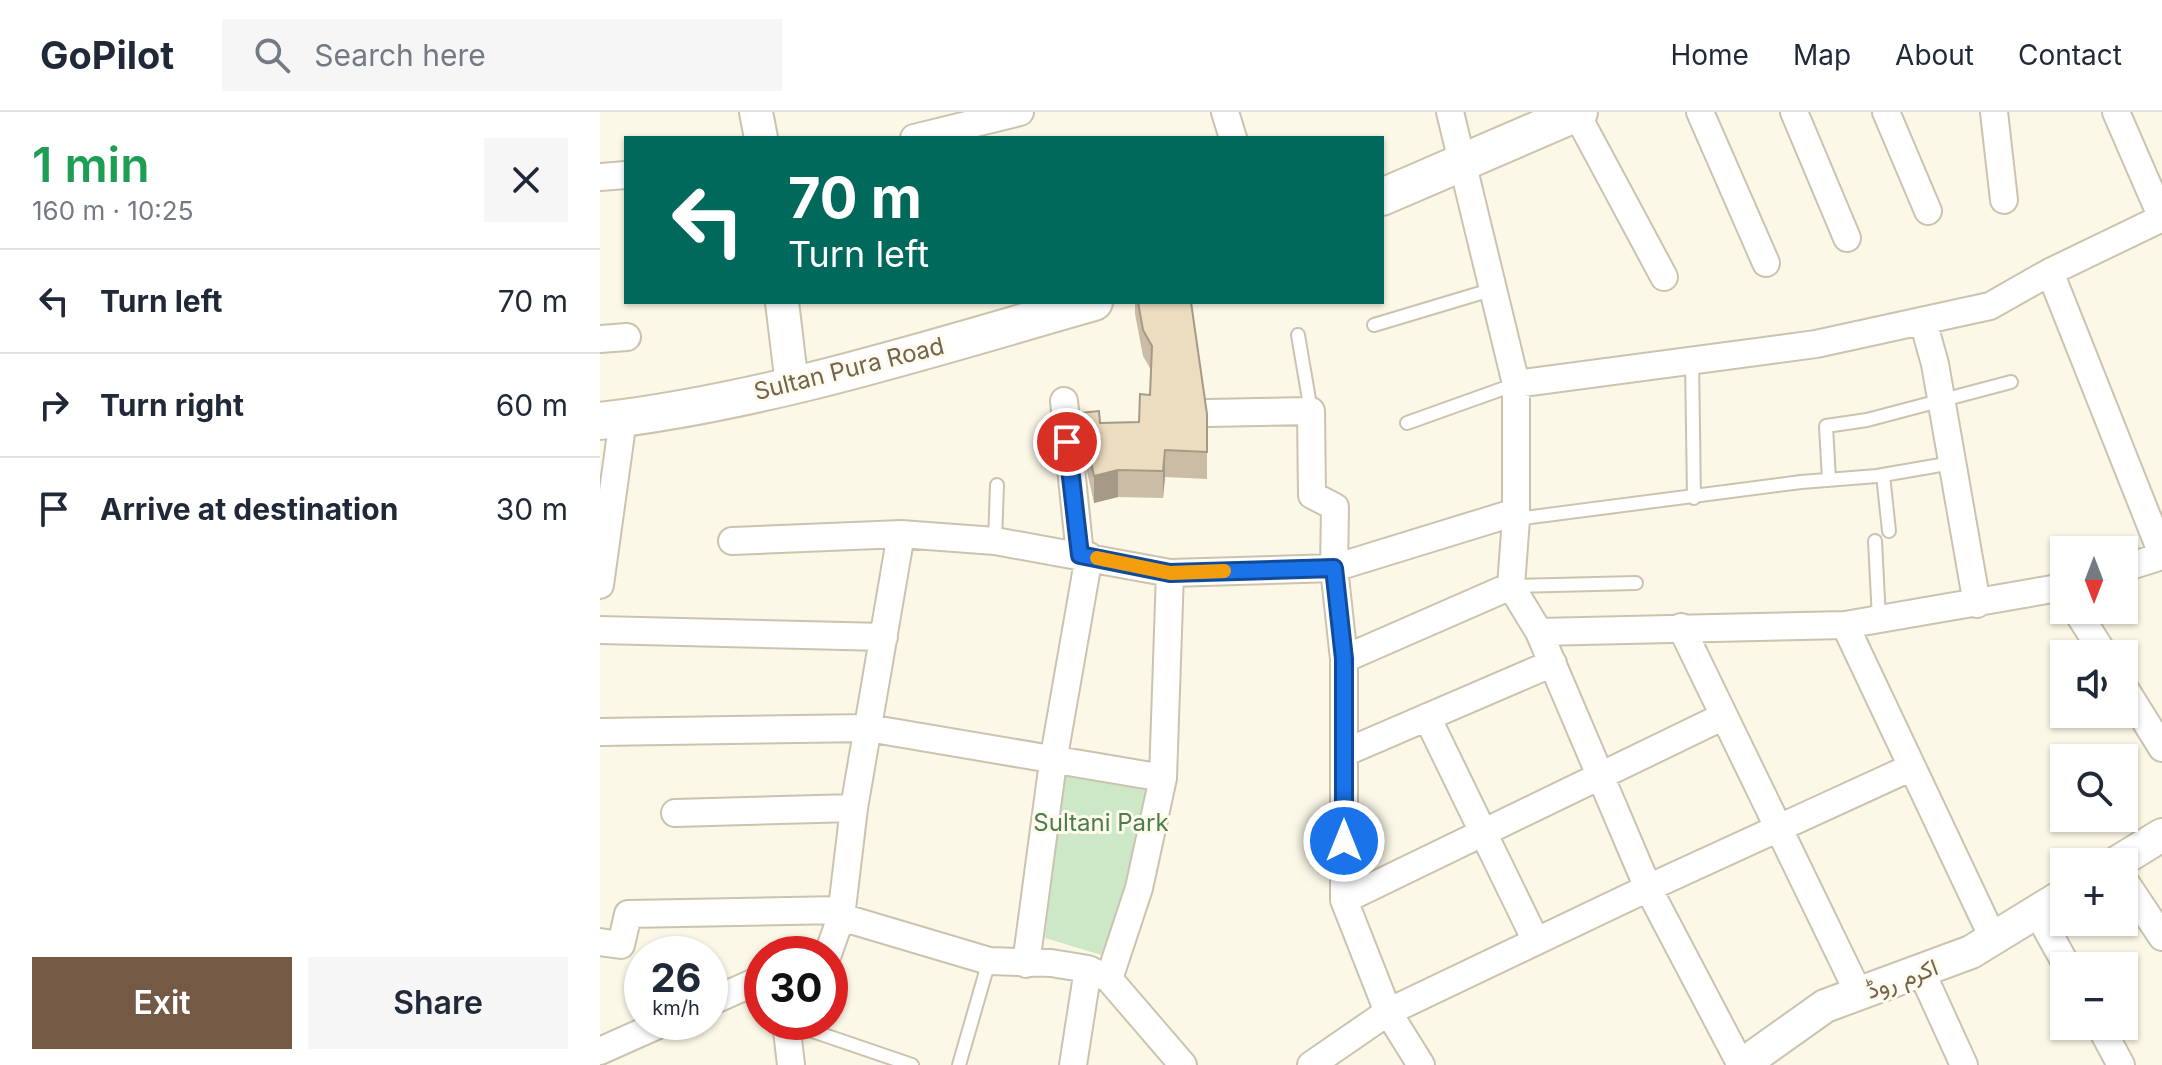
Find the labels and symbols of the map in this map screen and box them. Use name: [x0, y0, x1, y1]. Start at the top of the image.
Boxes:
street label: Sultan Pura Road: [751, 331, 947, 406]
pin: [1033, 408, 1101, 476]
north arrow: [2050, 536, 2138, 624]
position arrow: [1302, 799, 1386, 883]
park label: Sultani Park: [1033, 808, 1169, 837]
speed limit sign: 30: [744, 936, 848, 1040]
street label: اکرم روڈ: [1862, 952, 1943, 1007]

